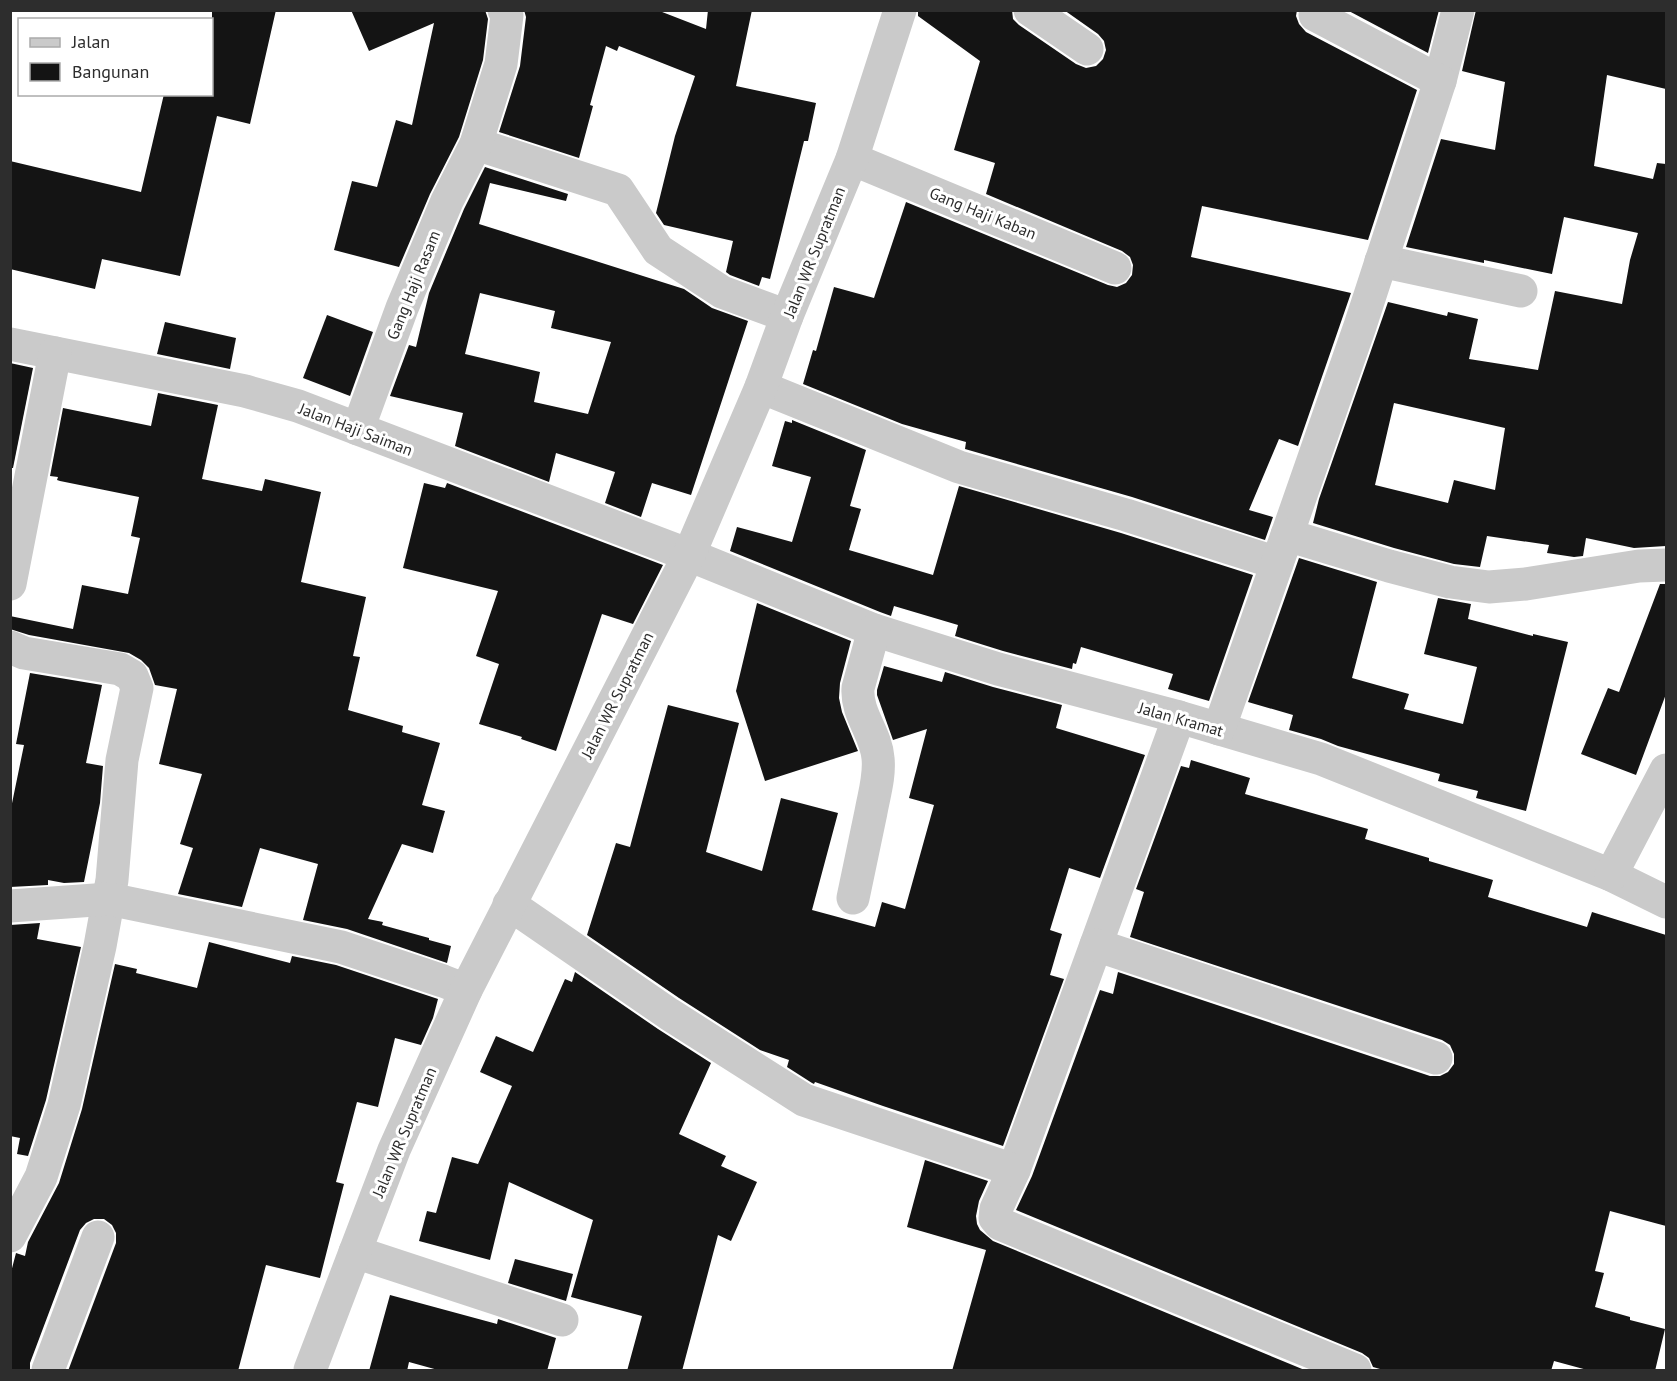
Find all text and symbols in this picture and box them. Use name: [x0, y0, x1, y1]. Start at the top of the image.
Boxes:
legend: [18, 18, 213, 96]
text: Jalan: [71, 30, 110, 53]
text: Bangunan: [72, 60, 149, 83]
street label: Gang Haji Kaban: [927, 182, 1039, 244]
street label: Jalan WR Supratman: [778, 184, 849, 321]
street label: Gang Haji Rasam: [382, 228, 444, 342]
street label: Jalan Haji Saiman: [295, 398, 416, 460]
street label: Jalan WR Supratman: [576, 628, 658, 762]
street label: Jalan Kramat: [1135, 697, 1226, 741]
street label: Jalan WR Supratman: [367, 1064, 440, 1201]

